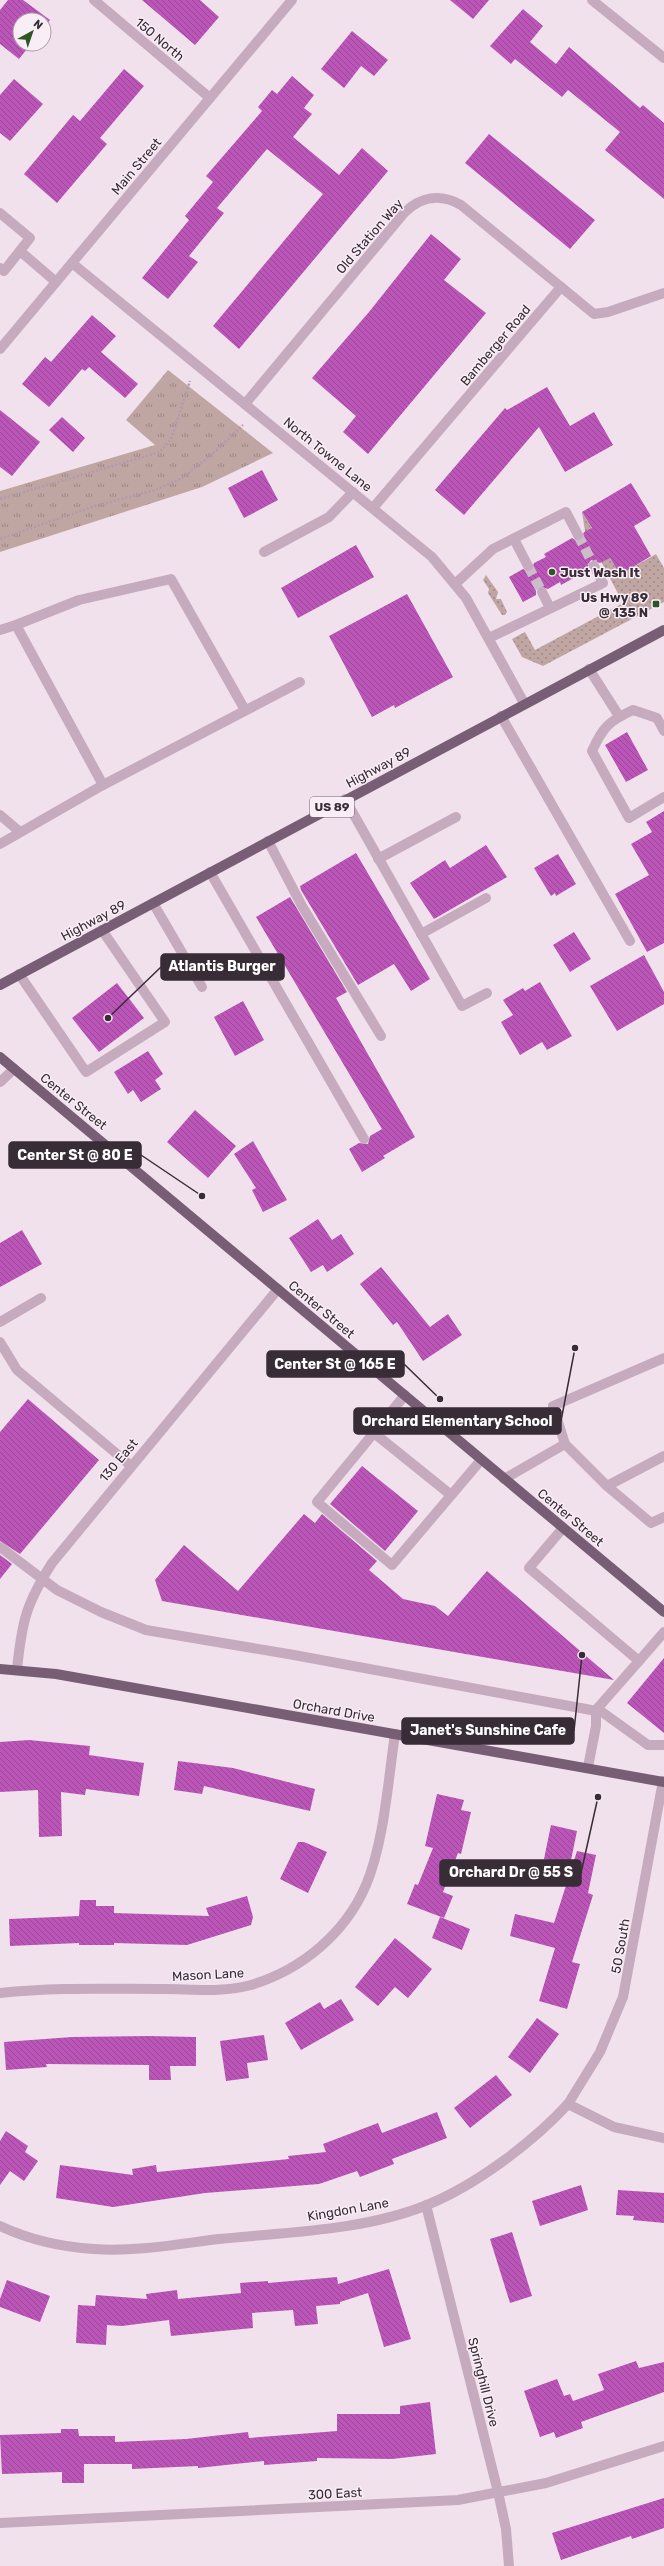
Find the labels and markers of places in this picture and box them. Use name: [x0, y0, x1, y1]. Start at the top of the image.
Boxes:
place label: Just Wash It: [560, 565, 640, 580]
marker: Just Wash It: [547, 567, 557, 577]
place label: Us Hwy 89 @ 135 N: [581, 590, 648, 620]
marker: Us Hwy 89 @ 135 N: [651, 599, 661, 609]
callout: Atlantis Burger: [161, 954, 284, 980]
callout: Center St @ 80 E: [9, 1142, 141, 1168]
callout: Center St @ 165 E: [267, 1351, 404, 1377]
callout: Orchard Elementary School: [354, 1408, 561, 1434]
callout: Janet's Sunshine Cafe: [402, 1718, 574, 1744]
callout: Orchard Dr @ 55 S: [440, 1860, 581, 1886]

